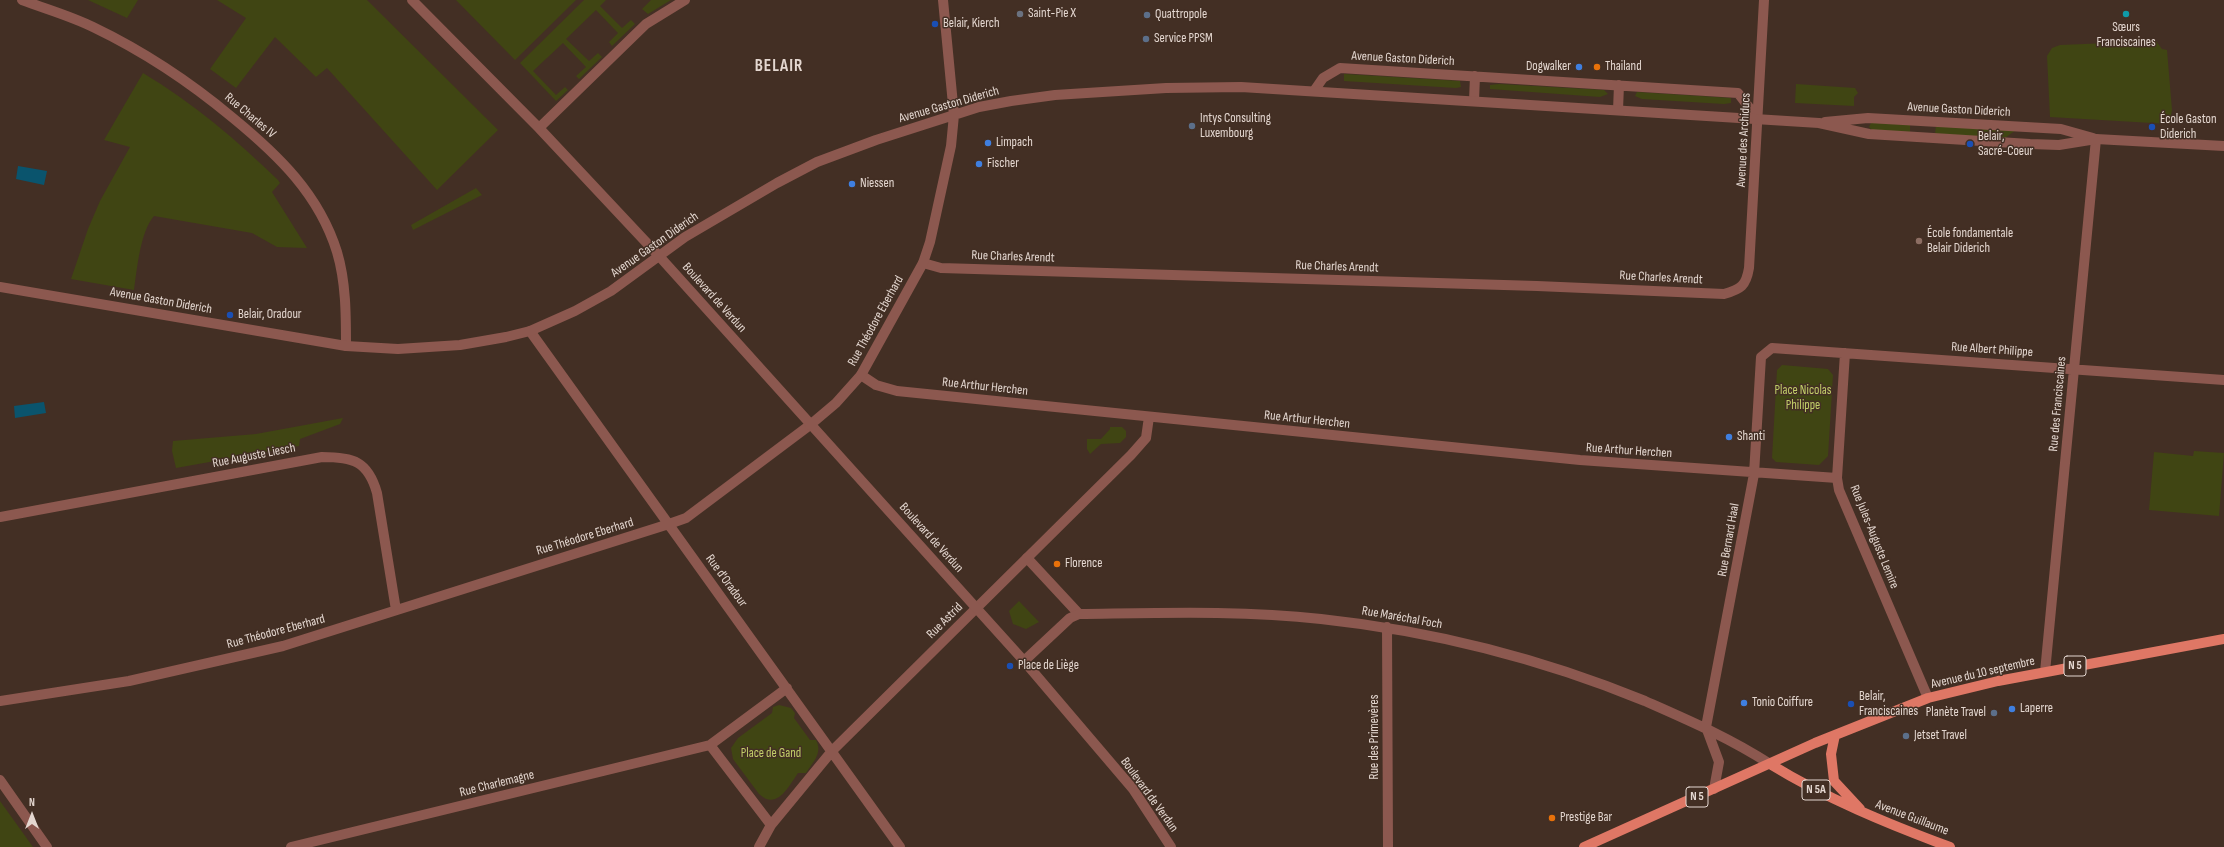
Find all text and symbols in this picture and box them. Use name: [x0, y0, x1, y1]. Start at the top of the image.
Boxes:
place label: Saint-Pie X: [1028, 6, 1076, 22]
place label: Quattropole: [1155, 7, 1207, 23]
marker: Saint-Pie X: [1015, 9, 1025, 19]
marker: Sœurs Franciscaines: [2121, 9, 2131, 19]
marker: Quattropole: [1142, 10, 1152, 20]
place label: Belair, Kierch: [943, 16, 999, 32]
marker: Belair, Kierch: [930, 19, 940, 29]
place label: Sœurs Franciscaines: [2096, 20, 2156, 51]
place label: Service PPSM: [1154, 31, 1213, 47]
marker: Service PPSM: [1141, 34, 1151, 44]
street label: Avenue Gaston Diderich: [1351, 49, 1455, 69]
district label: BELAIR: [755, 57, 803, 77]
place label: Dogwalker: [1526, 59, 1571, 75]
place label: Thailand: [1605, 59, 1642, 75]
marker: Dogwalker: [1574, 62, 1584, 72]
marker: Thailand: [1592, 62, 1602, 72]
street label: Avenue Gaston Diderich: [897, 83, 1001, 127]
street label: Rue Charles IV: [221, 90, 279, 142]
street label: Avenue des Archiducs: [1734, 92, 1754, 188]
street label: Avenue Gaston Diderich: [1907, 100, 2011, 120]
place label: Intys Consulting Luxembourg: [1200, 111, 1271, 142]
place label: École Gaston Diderich: [2160, 112, 2216, 143]
marker: Intys Consulting Luxembourg: [1187, 121, 1197, 131]
marker: École Gaston Diderich: [2147, 122, 2157, 132]
place label: Belair, Sacré-Coeur: [1978, 129, 2033, 160]
place label: Limpach: [996, 135, 1033, 151]
marker: Limpach: [983, 138, 993, 148]
marker: Belair, Sacré-Coeur: [1965, 139, 1975, 149]
place label: Fischer: [987, 156, 1019, 172]
marker: Fischer: [974, 159, 984, 169]
place label: Niessen: [860, 176, 894, 192]
marker: Niessen: [847, 179, 857, 189]
street label: Avenue Gaston Diderich: [608, 209, 702, 281]
place label: École fondamentale Belair Diderich: [1927, 226, 2013, 257]
marker: École fondamentale Belair Diderich: [1914, 236, 1924, 246]
street label: Rue Charles Arendt: [971, 248, 1055, 266]
street label: Rue Charles Arendt: [1295, 258, 1379, 276]
street label: Boulevard de Verdun: [679, 260, 749, 336]
street label: Rue Charles Arendt: [1619, 268, 1703, 288]
street label: Rue Théodore Eberhard: [845, 273, 907, 369]
street label: Avenue Gaston Diderich: [109, 284, 213, 318]
place label: Belair, Oradour: [238, 307, 302, 323]
marker: Belair, Oradour: [225, 310, 235, 320]
street label: Rue Albert Philippe: [1951, 339, 2033, 361]
street label: Rue des Franciscaines: [2046, 356, 2070, 452]
street label: Rue Arthur Herchen: [941, 375, 1029, 399]
park label: Place Nicolas Philippe: [1774, 383, 1832, 414]
street label: Rue Arthur Herchen: [1263, 408, 1351, 432]
place label: Shanti: [1737, 429, 1765, 445]
marker: Shanti: [1724, 432, 1734, 442]
street label: Rue Auguste Liesch: [211, 440, 297, 472]
street label: Rue Arthur Herchen: [1586, 440, 1672, 462]
street label: Rue Jules-Auguste Lemire: [1846, 483, 1902, 591]
street label: Boulevard de Verdun: [896, 500, 966, 576]
street label: Rue Bernard Haal: [1715, 502, 1743, 578]
street label: Rue Théodore Eberhard: [534, 515, 636, 559]
street label: Rue d'Oradour: [702, 552, 750, 610]
place label: Florence: [1065, 556, 1102, 572]
marker: Florence: [1052, 559, 1062, 569]
street label: Rue Astrid: [924, 600, 966, 642]
street label: Rue Maréchal Foch: [1361, 603, 1443, 633]
street label: Rue Théodore Eberhard: [225, 611, 327, 653]
street label: Avenue du 10 septembre: [1930, 653, 2036, 693]
road number: N 5: [2064, 656, 2086, 676]
place label: Place de Liège: [1018, 658, 1079, 674]
marker: Place de Liège: [1005, 661, 1015, 671]
place label: Belair, Franciscaines: [1859, 689, 1918, 720]
street label: Rue des Primevères: [1367, 695, 1383, 779]
place label: Tonio Coiffure: [1752, 695, 1813, 711]
marker: Tonio Coiffure: [1739, 698, 1749, 708]
marker: Belair, Franciscaines: [1846, 699, 1856, 709]
place label: Laperre: [2020, 701, 2053, 717]
marker: Laperre: [2007, 704, 2017, 714]
place label: Planète Travel: [1926, 705, 1986, 721]
marker: Planète Travel: [1989, 708, 1999, 718]
place label: Jetset Travel: [1914, 728, 1967, 744]
marker: Jetset Travel: [1901, 731, 1911, 741]
park label: Place de Gand: [741, 746, 801, 762]
street label: Boulevard de Verdun: [1117, 755, 1181, 835]
street label: Rue Charlemagne: [458, 767, 536, 801]
road number: N 5A: [1802, 780, 1830, 800]
road number: N 5: [1686, 787, 1708, 807]
north arrow: [12, 795, 52, 835]
text: N: [29, 796, 35, 809]
street label: Avenue Guillaume: [1873, 797, 1951, 839]
place label: Prestige Bar: [1560, 810, 1612, 826]
marker: Prestige Bar: [1547, 813, 1557, 823]

